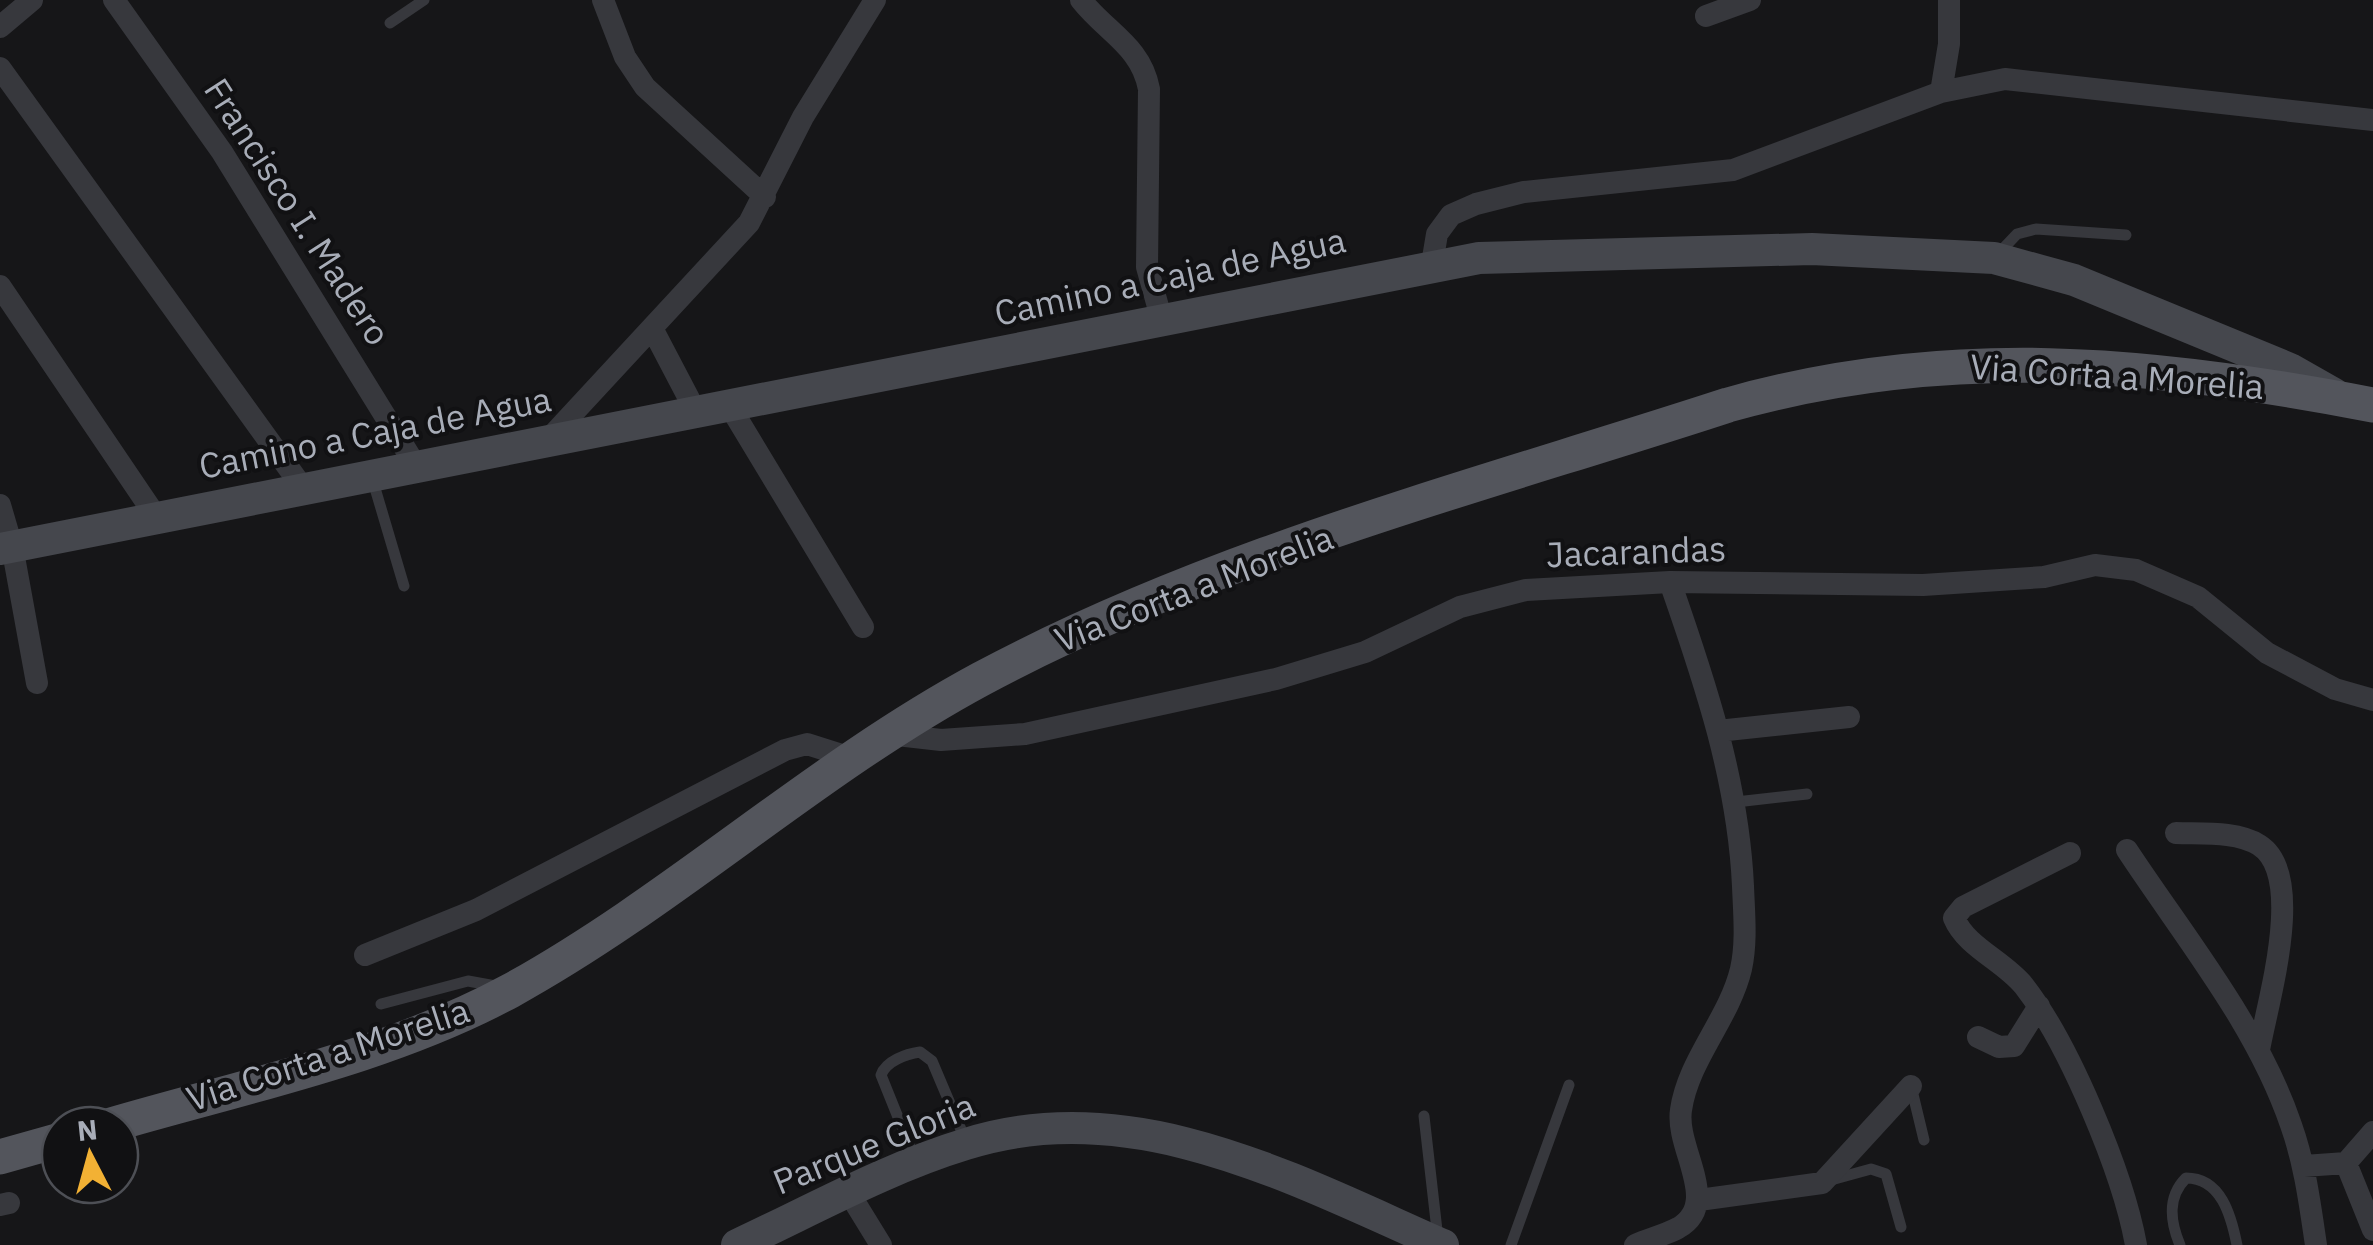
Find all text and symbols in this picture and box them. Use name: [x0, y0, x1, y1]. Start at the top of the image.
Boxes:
street label: Francisco I. Madero: [194, 69, 401, 354]
street label: Camino a Caja de Agua: [990, 216, 1350, 336]
street label: Via Corta a Morelia: [1969, 343, 2266, 409]
street label: Camino a Caja de Agua: [195, 375, 555, 489]
street label: Via Corta a Morelia: [1048, 514, 1339, 662]
street label: Jacarandas: [1545, 525, 1727, 577]
street label: Via Corta a Morelia: [181, 987, 475, 1121]
street label: Parque Gloria: [766, 1082, 981, 1204]
north arrow: [40, 1105, 140, 1205]
text: N: [75, 1110, 99, 1149]

